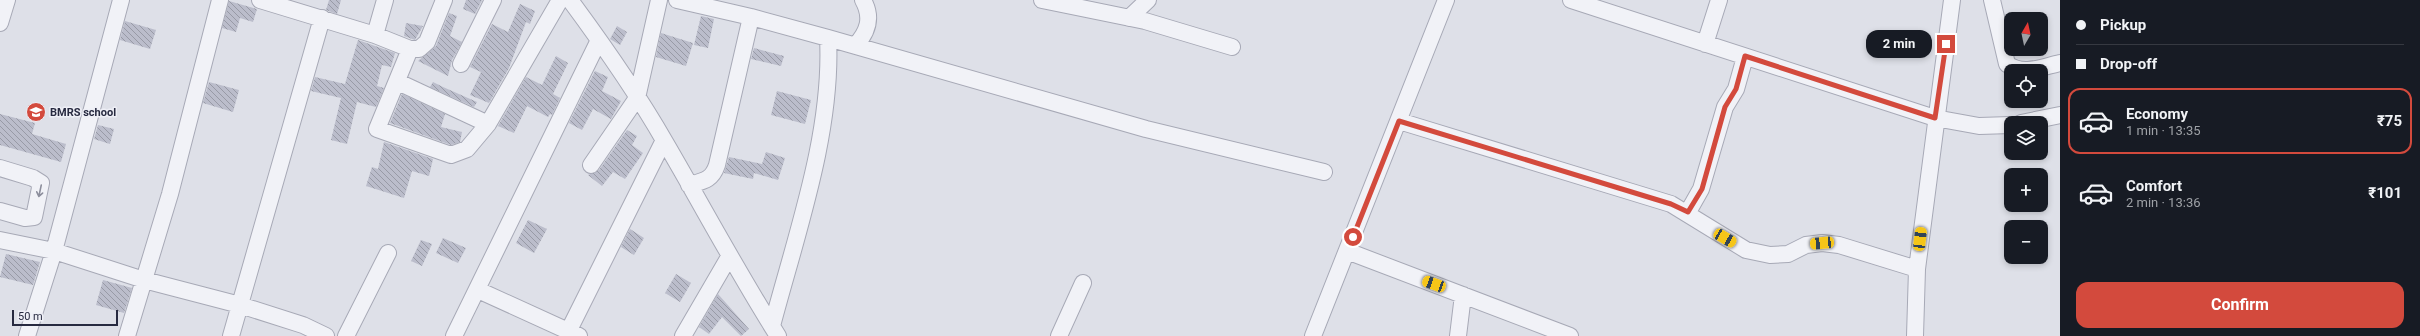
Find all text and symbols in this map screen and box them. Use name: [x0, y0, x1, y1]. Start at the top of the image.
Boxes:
north arrow: [2004, 12, 2048, 56]
map controls: [2004, 12, 2048, 264]
text: Pickup: [2100, 16, 2146, 34]
callout: 2 min: [1866, 30, 1932, 58]
route end: [1937, 35, 1955, 53]
text: 2 min: [1883, 36, 1915, 51]
text: Drop-off: [2100, 55, 2157, 73]
button: locate: [2004, 64, 2048, 108]
school or university icon: BMRS school: [25, 101, 47, 123]
icon: car: [2078, 103, 2114, 139]
text: Economy: [2126, 105, 2188, 123]
place label: BMRS school: [50, 106, 116, 119]
text: ₹75: [2377, 112, 2402, 130]
button: layers: [2004, 116, 2048, 160]
text: 1 min · 13:35: [2126, 123, 2201, 138]
button: +: [2004, 168, 2048, 212]
icon: car: [2078, 175, 2114, 211]
text: Comfort: [2126, 177, 2182, 195]
text: ₹101: [2368, 184, 2402, 202]
one-way arrow: [35, 185, 43, 198]
text: 2 min · 13:36: [2126, 195, 2201, 210]
button: −: [2004, 220, 2048, 264]
car: [1913, 226, 1927, 252]
car: [1712, 227, 1738, 249]
route start: [1344, 228, 1362, 246]
car: [1810, 236, 1834, 250]
car: [1421, 274, 1447, 294]
button: Confirm: [2076, 282, 2404, 328]
scale bar: [12, 308, 118, 327]
text: 50 m: [18, 310, 43, 323]

